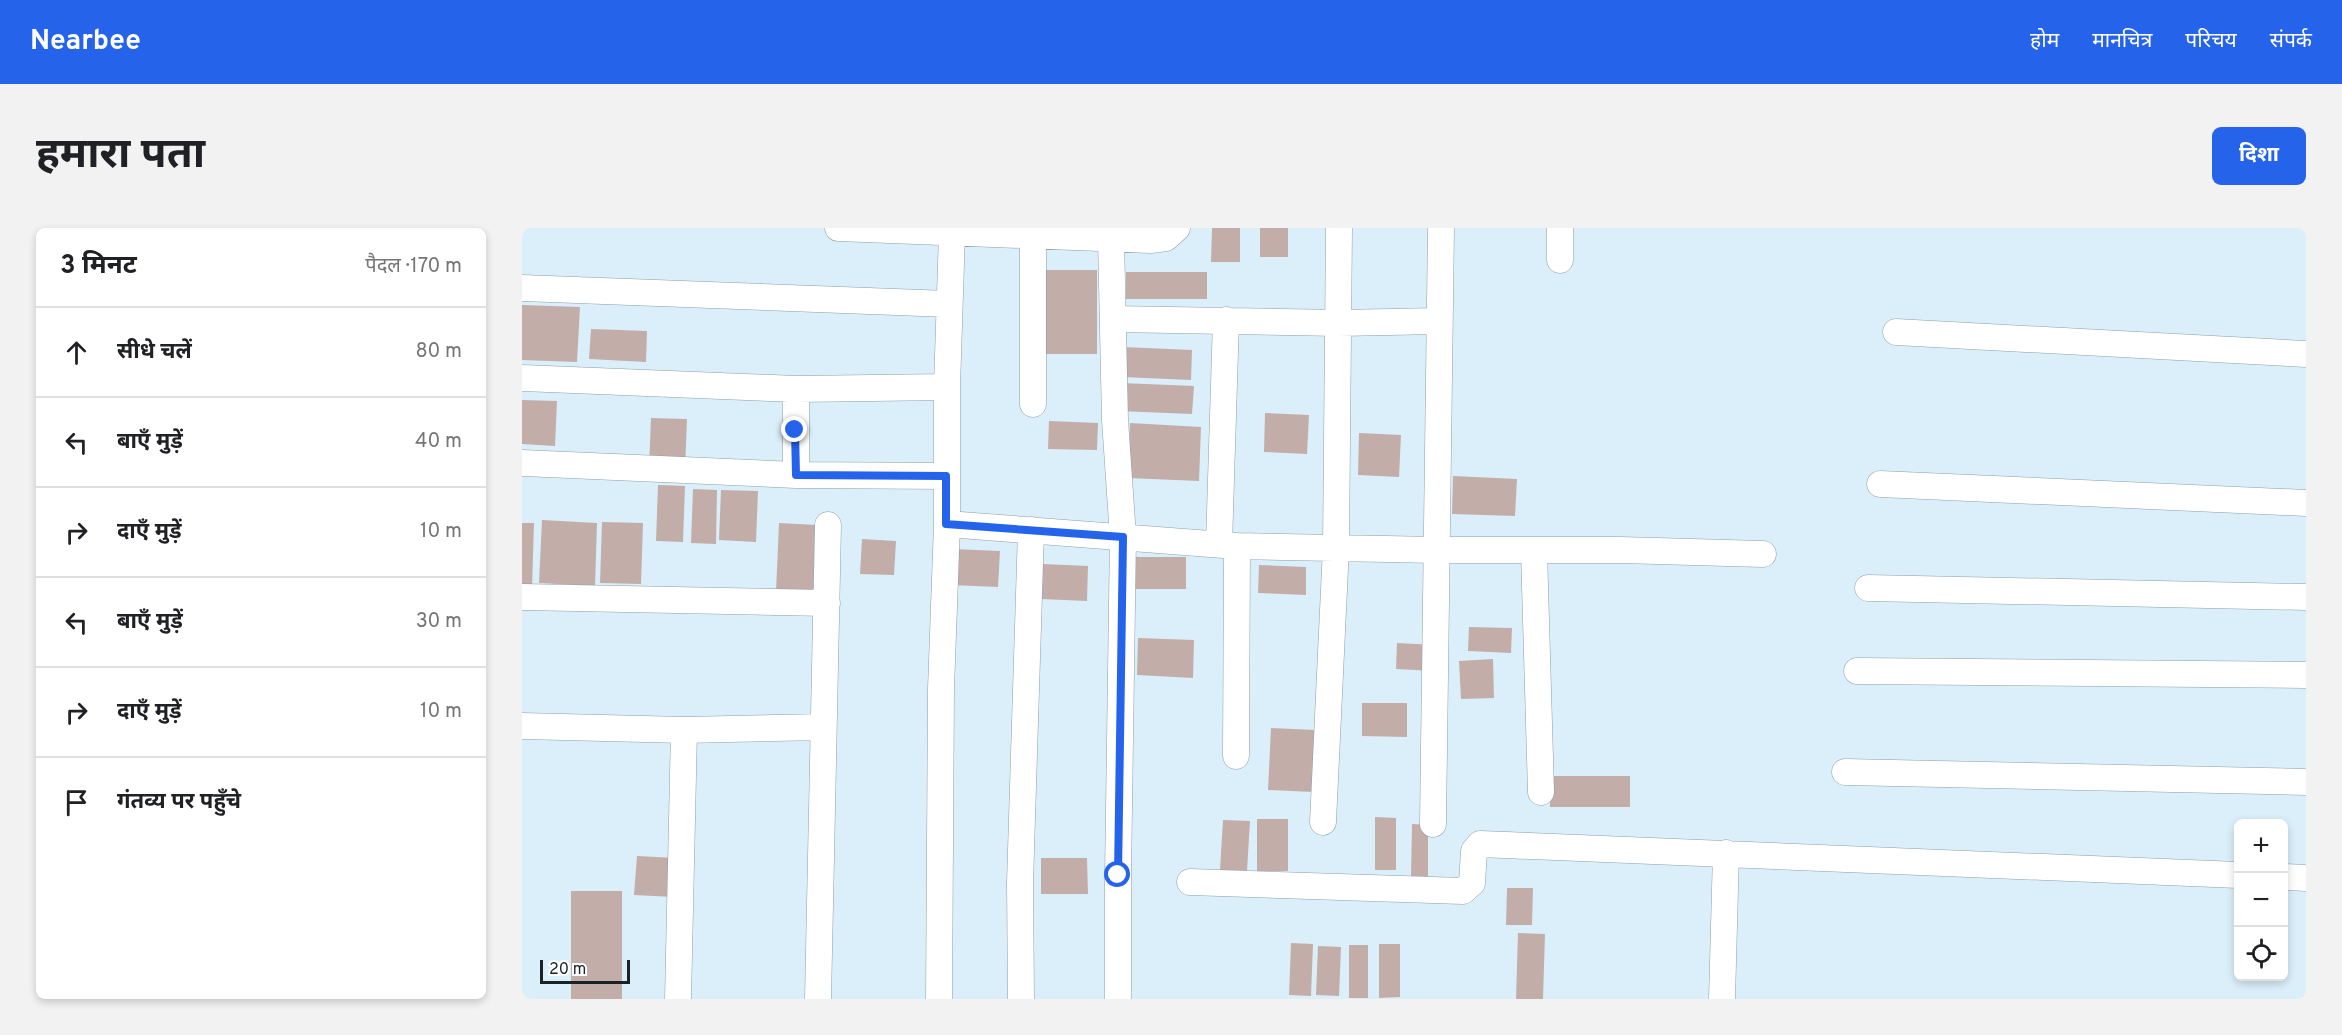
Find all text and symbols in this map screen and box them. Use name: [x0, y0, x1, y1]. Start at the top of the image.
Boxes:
text: Nearbee: [30, 24, 141, 60]
text: होम: [2030, 28, 2059, 55]
text: मानचित्र: [2092, 28, 2152, 55]
text: परिचय: [2185, 28, 2237, 55]
text: संपर्क: [2270, 28, 2312, 55]
button: दिशा: [2212, 127, 2306, 185]
text: हमारा पता: [36, 130, 205, 183]
text: 3 मिनट: [60, 250, 137, 283]
text: पैदल · 170 m: [365, 254, 462, 280]
icon: ahead: [60, 336, 93, 369]
text: सीधे चलें: [117, 339, 192, 366]
text: 80 m: [416, 339, 462, 365]
route end: [781, 416, 807, 442]
icon: left: [60, 426, 93, 459]
text: बाएँ मुड़ें: [117, 429, 183, 456]
text: 40 m: [415, 429, 462, 455]
icon: right: [60, 516, 93, 549]
text: दाएँ मुड़ें: [117, 519, 182, 546]
text: 10 m: [420, 519, 462, 545]
icon: left: [60, 606, 93, 639]
text: बाएँ मुड़ें: [117, 609, 183, 636]
text: 30 m: [416, 609, 462, 635]
icon: right: [60, 696, 93, 729]
text: दाएँ मुड़ें: [117, 699, 182, 726]
text: 10 m: [420, 699, 462, 725]
icon: arrive: [60, 786, 93, 819]
text: गंतव्य पर पहुँचे: [117, 789, 241, 816]
map controls: [2234, 819, 2288, 981]
button: +: [2234, 819, 2288, 873]
route start: [1104, 861, 1130, 887]
button: −: [2234, 873, 2288, 927]
button: locate: [2234, 927, 2288, 981]
scale bar: [540, 957, 630, 984]
text: 20 m: [549, 960, 586, 980]

